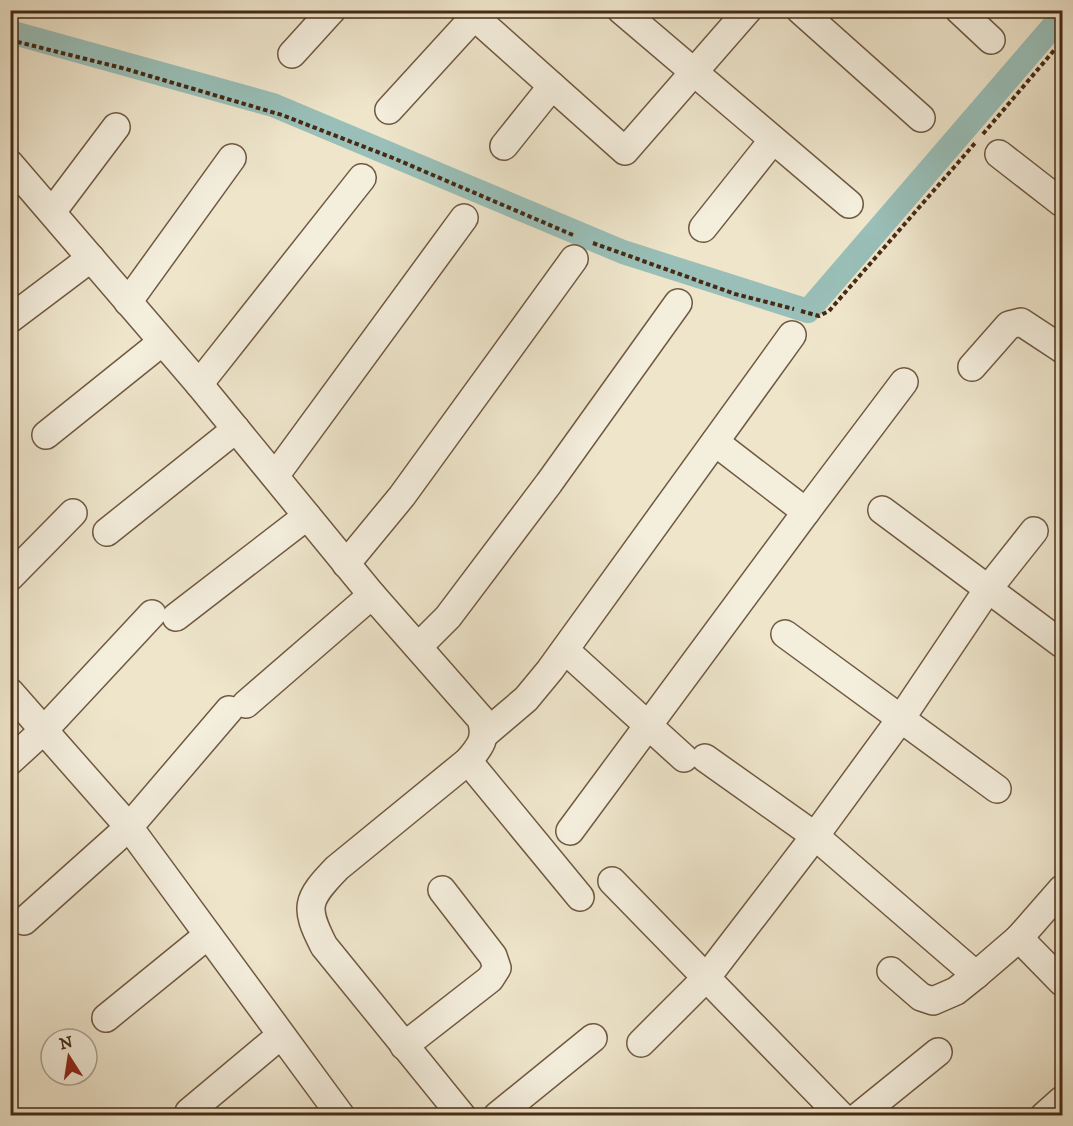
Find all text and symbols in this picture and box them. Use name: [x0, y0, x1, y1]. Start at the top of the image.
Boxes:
north arrow: [39, 1027, 99, 1087]
text: N: [58, 1032, 75, 1054]

